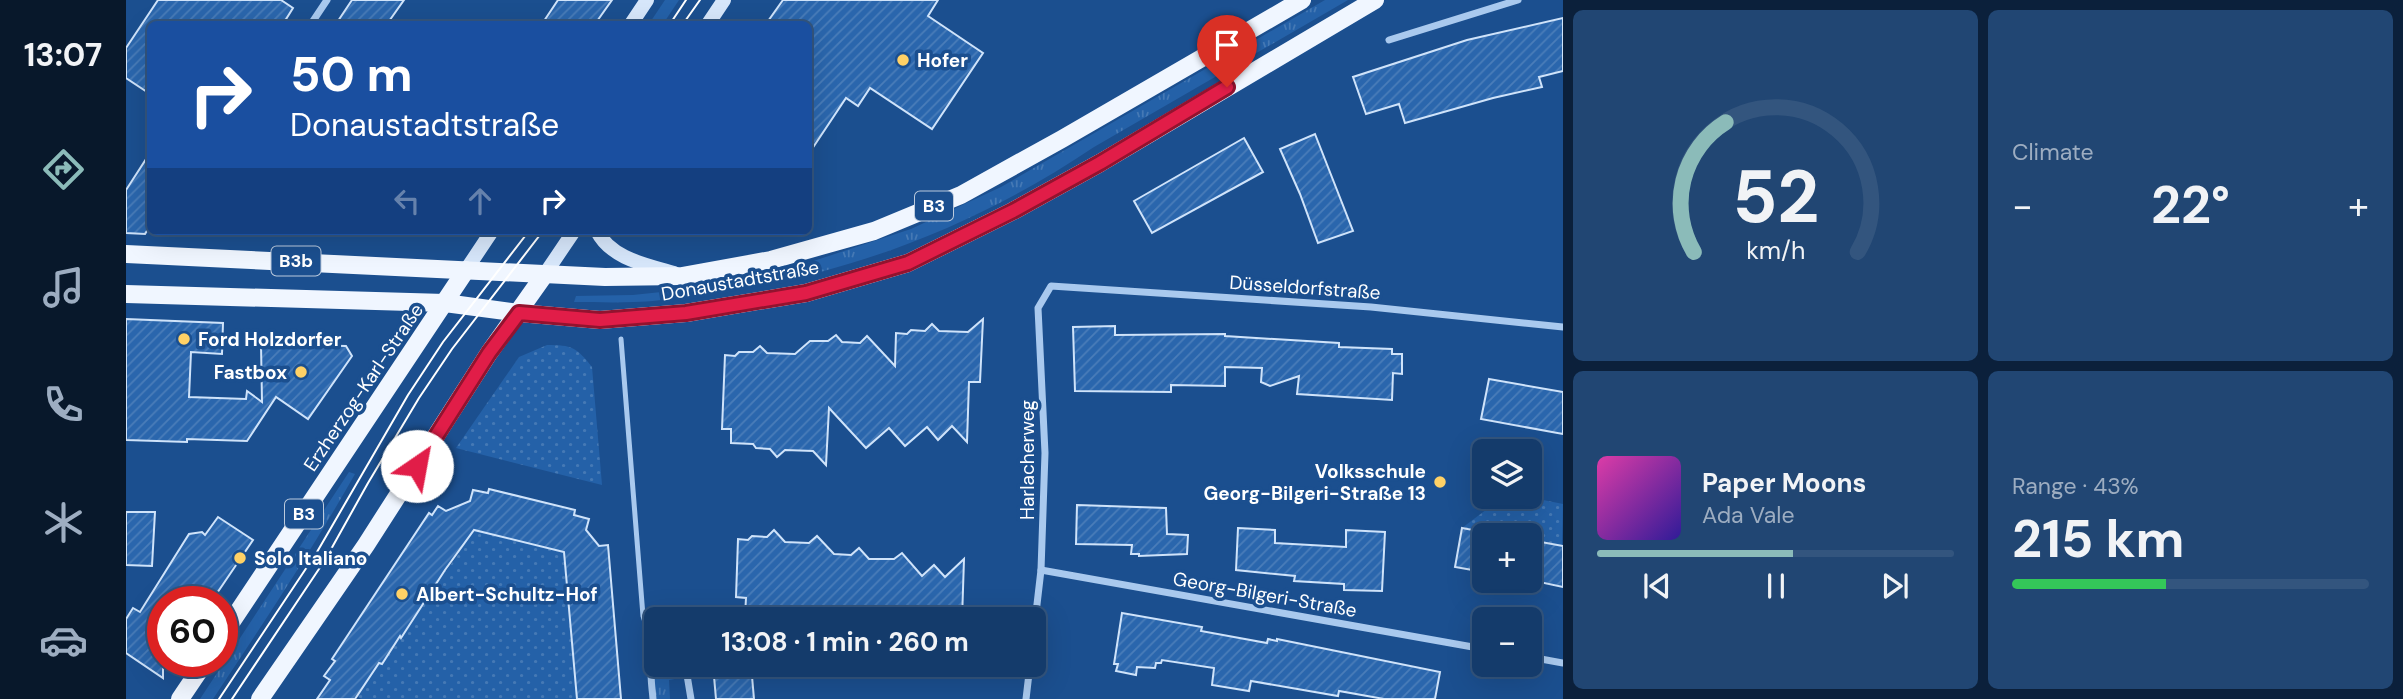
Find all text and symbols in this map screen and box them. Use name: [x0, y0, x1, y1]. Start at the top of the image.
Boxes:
pin: [1197, 15, 1257, 87]
icon: arrive: [1208, 26, 1246, 64]
text: 13:07: [24, 34, 102, 76]
text: 50 m: [290, 42, 413, 106]
place label: Hofer: [917, 48, 968, 73]
icon: right: [175, 49, 266, 140]
marker: Hofer: [895, 52, 911, 68]
text: Donaustadtstraße: [290, 104, 559, 146]
text: Climate: [2012, 137, 2094, 167]
icon: directions: [39, 145, 88, 194]
text: 52: [1732, 150, 1819, 245]
text: 22°: [2151, 171, 2230, 239]
text: −: [2012, 181, 2033, 231]
text: +: [2348, 181, 2369, 231]
icon: left: [388, 182, 426, 220]
icon: ahead: [461, 182, 499, 220]
icon: right: [534, 182, 572, 220]
road number: B3: [915, 191, 953, 220]
text: km/h: [1746, 233, 1805, 266]
road number: B3b: [272, 246, 320, 276]
street label: Donaustadtstraße: [659, 254, 821, 307]
icon: music: [39, 263, 88, 312]
street label: Düsseldorfstraße: [1229, 270, 1381, 305]
street label: Erzherzog-Karl-Straße: [298, 299, 429, 476]
place label: Ford Holzdorfer: [198, 327, 342, 352]
marker: Ford Holzdorfer: [176, 331, 192, 347]
place label: Fastbox: [214, 360, 287, 385]
marker: Fastbox: [293, 364, 309, 380]
icon: phone: [39, 380, 88, 429]
street label: Harlacherweg: [1015, 400, 1040, 520]
position arrow: [380, 429, 454, 503]
map controls: [1472, 439, 1542, 677]
button: layers: [1472, 439, 1542, 509]
place label: Volksschule Georg-Bilgeri-Straße 13: [1203, 459, 1426, 506]
text: Paper Moons: [1702, 466, 1866, 500]
text: Range · 43%: [2012, 471, 2139, 501]
marker: Volksschule Georg-Bilgeri-Straße 13: [1432, 474, 1448, 490]
icon: climate: [39, 498, 88, 547]
road number: B3: [285, 500, 323, 528]
text: Ada Vale: [1702, 500, 1795, 530]
text: 215 km: [2012, 505, 2184, 573]
button: +: [1472, 523, 1542, 593]
place label: Solo Italiano: [254, 546, 367, 571]
marker: Solo Italiano: [232, 550, 248, 566]
street label: Georg-Bilgeri-Straße: [1171, 566, 1359, 623]
icon: previous: [1638, 567, 1676, 605]
icon: pause: [1757, 567, 1795, 605]
icon: next: [1876, 567, 1914, 605]
place label: Albert-Schultz-Hof: [416, 582, 598, 607]
speed limit sign: 60: [147, 586, 238, 677]
marker: Albert-Schultz-Hof: [394, 586, 410, 602]
button: −: [1472, 607, 1542, 677]
icon: car: [39, 616, 88, 665]
text: 13:08 · 1 min · 260 m: [721, 625, 969, 659]

